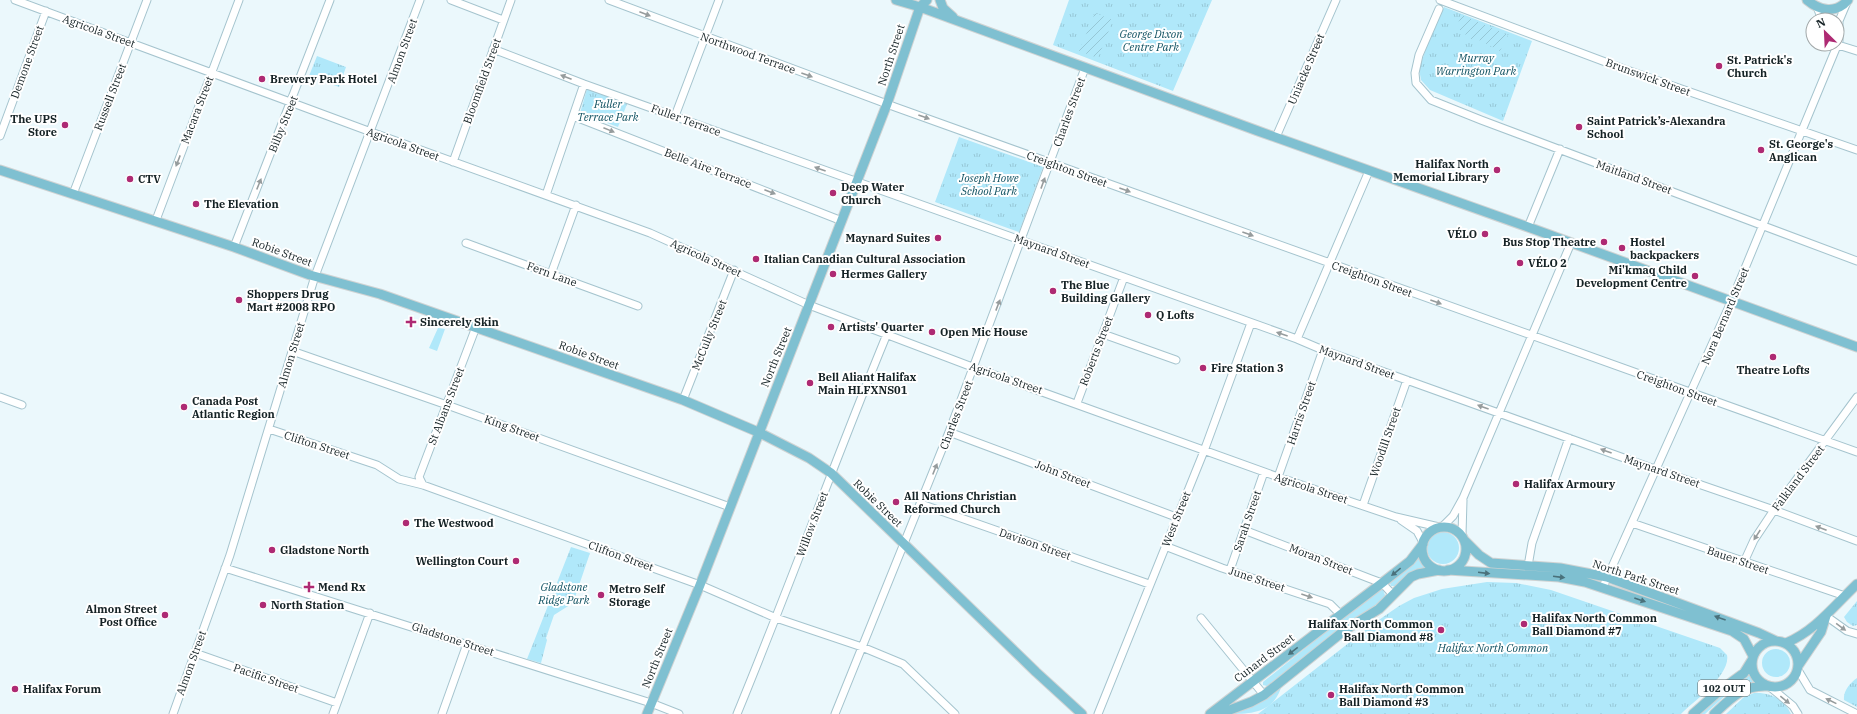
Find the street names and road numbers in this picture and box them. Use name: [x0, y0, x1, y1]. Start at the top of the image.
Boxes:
street label: Agricola Street: [61, 11, 137, 51]
street label: Almon Street: [384, 17, 420, 85]
street label: North Street: [874, 22, 908, 88]
street label: Demone Street: [7, 23, 47, 100]
street label: Northwood Terrace: [698, 29, 798, 77]
street label: Uniacke Street: [1285, 31, 1327, 107]
street label: Bloomfield Street: [460, 36, 504, 126]
street label: Brunswick Street: [1604, 55, 1692, 99]
street label: Russell Street: [91, 61, 129, 133]
street label: Macara Street: [178, 74, 216, 146]
street label: Charles Street: [1050, 75, 1088, 149]
street label: Bilby Street: [265, 93, 301, 154]
street label: Fuller Terrace: [649, 101, 723, 139]
street label: Agricola Street: [365, 124, 441, 164]
street label: Belle Aire Terrace: [662, 145, 754, 191]
street label: Creighton Street: [1025, 148, 1109, 190]
street label: Maitland Street: [1594, 157, 1674, 197]
street label: Maynard Street: [1012, 231, 1092, 271]
street label: Robie Street: [250, 235, 314, 269]
street label: Agricola Street: [668, 236, 744, 280]
street label: Fern Lane: [525, 258, 579, 290]
street label: Creighton Street: [1330, 258, 1414, 300]
street label: Nora Bernard Street: [1698, 265, 1752, 367]
street label: McCully Street: [688, 297, 730, 372]
street label: Roberts Street: [1076, 314, 1116, 388]
street label: Almon Street: [274, 320, 308, 390]
street label: North Street: [758, 325, 794, 389]
street label: Robie Street: [557, 338, 621, 372]
street label: Maynard Street: [1317, 342, 1397, 382]
street label: Agricola Street: [968, 359, 1045, 397]
street label: St Albans Street: [425, 365, 467, 447]
street label: Creighton Street: [1635, 367, 1719, 409]
street label: Charles Street: [936, 378, 976, 452]
street label: Harris Street: [1284, 379, 1319, 447]
street label: Woodill Street: [1366, 405, 1404, 479]
street label: King Street: [482, 412, 542, 444]
street label: Clifton Street: [282, 428, 352, 462]
street label: Falkland Street: [1769, 442, 1827, 514]
street label: Maynard Street: [1622, 451, 1702, 491]
street label: John Street: [1033, 457, 1093, 491]
street label: Agricola Street: [1273, 470, 1350, 506]
street label: Robie Street: [851, 476, 906, 530]
street label: Willow Street: [793, 489, 831, 559]
street label: West Street: [1159, 489, 1194, 549]
street label: Sarah Street: [1230, 489, 1264, 553]
street label: Davison Street: [997, 525, 1073, 563]
street label: Clifton Street: [587, 538, 656, 574]
street label: Moran Street: [1287, 540, 1355, 578]
street label: Bauer Street: [1705, 543, 1771, 577]
street label: North Park Street: [1591, 556, 1681, 598]
street label: June Street: [1227, 563, 1287, 595]
street label: Gladstone Street: [410, 619, 496, 659]
street label: North Street: [639, 626, 675, 690]
street label: Almon Street: [173, 629, 209, 697]
street label: Cunard Street: [1231, 631, 1297, 685]
street label: Pacific Street: [232, 660, 301, 696]
road number: 102 OUT: [1698, 680, 1750, 696]

